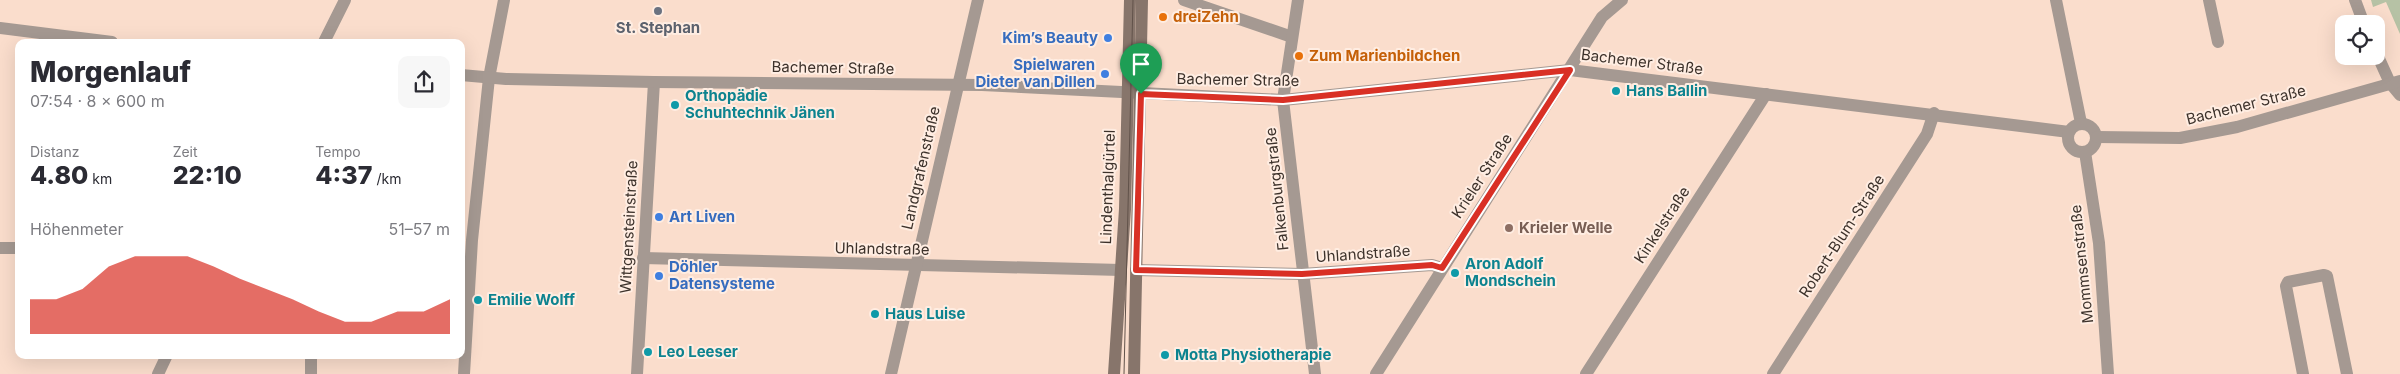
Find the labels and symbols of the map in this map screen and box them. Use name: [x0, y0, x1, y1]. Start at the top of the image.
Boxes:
marker: St. Stephan: [652, 5, 664, 17]
place label: dreiZehn: [1173, 7, 1239, 26]
marker: dreiZehn: [1157, 11, 1169, 23]
place label: St. Stephan: [616, 18, 700, 37]
place label: Kim’s Beauty: [1002, 28, 1098, 47]
marker: Kim’s Beauty: [1102, 32, 1114, 44]
pin: [1120, 43, 1162, 94]
street label: Bachemer Straße: [1580, 45, 1704, 78]
place label: Zum Marienbildchen: [1309, 46, 1460, 65]
marker: Zum Marienbildchen: [1293, 50, 1305, 62]
place label: Spielwaren Dieter van Dillen: [975, 55, 1095, 91]
street label: Bachemer Straße: [771, 57, 895, 78]
marker: Spielwaren Dieter van Dillen: [1099, 68, 1111, 80]
street label: Bachemer Straße: [1176, 69, 1300, 90]
street label: Bachemer Straße: [2184, 80, 2308, 129]
place label: Hans Ballin: [1626, 81, 1707, 100]
marker: Hans Ballin: [1610, 85, 1622, 97]
place label: Orthopädie Schuhtechnik Jänen: [685, 86, 835, 122]
marker: Orthopädie Schuhtechnik Jänen: [669, 99, 681, 111]
street label: Landgrafenstraße: [897, 104, 944, 231]
street label: Falkenburgstraße: [1261, 127, 1292, 252]
street label: Lindenthalgürtel: [1096, 129, 1119, 245]
street label: Krieler Straße: [1447, 130, 1516, 222]
street label: Wittgensteinstraße: [616, 160, 641, 294]
street label: Robert-Blum-Straße: [1795, 171, 1888, 301]
street label: Kinkelstraße: [1630, 183, 1694, 267]
street label: Mommsenstraße: [2066, 204, 2097, 324]
place label: Art Liven: [669, 207, 735, 226]
marker: Art Liven: [653, 211, 665, 223]
place label: Krieler Welle: [1519, 218, 1613, 237]
marker: Krieler Welle: [1503, 222, 1515, 234]
street label: Uhlandstraße: [834, 238, 930, 259]
street label: Uhlandstraße: [1315, 241, 1411, 266]
place label: Aron Adolf Mondschein: [1465, 254, 1556, 290]
place label: Döhler Datensysteme: [669, 257, 775, 293]
marker: Aron Adolf Mondschein: [1449, 267, 1461, 279]
marker: Döhler Datensysteme: [653, 270, 665, 282]
place label: Emilie Wolff: [488, 290, 575, 309]
marker: Emilie Wolff: [472, 294, 484, 306]
place label: Haus Luise: [885, 304, 965, 323]
marker: Haus Luise: [869, 308, 881, 320]
place label: Leo Leeser: [658, 342, 738, 361]
place label: Motta Physiotherapie: [1175, 345, 1331, 364]
marker: Leo Leeser: [642, 346, 654, 358]
marker: Motta Physiotherapie: [1159, 349, 1171, 361]

